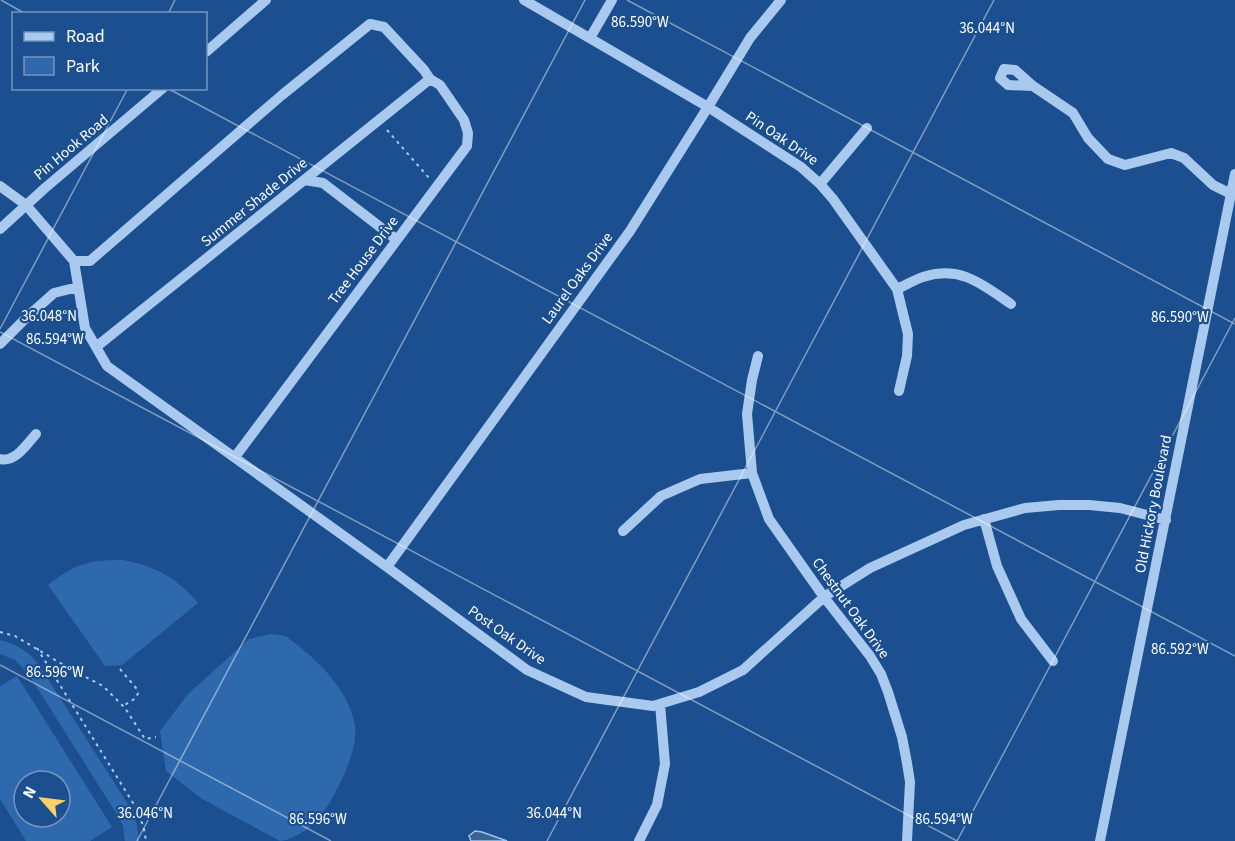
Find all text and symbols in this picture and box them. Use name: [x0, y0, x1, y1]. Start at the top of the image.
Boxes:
legend: [12, 12, 207, 90]
text: 86.590°W: [611, 12, 669, 33]
text: 36.044°N: [959, 18, 1015, 39]
text: Road: [66, 24, 105, 49]
text: Park: [66, 54, 100, 79]
street label: Pin Oak Drive: [741, 106, 822, 171]
street label: Pin Hook Road: [29, 110, 113, 185]
street label: Summer Shade Drive: [197, 153, 312, 252]
street label: Tree House Drive: [323, 212, 404, 309]
street label: Laurel Oaks Drive: [537, 228, 618, 329]
text: 36.048°N: [21, 306, 77, 327]
text: 86.590°W: [1151, 307, 1209, 328]
text: 86.594°W: [26, 329, 84, 350]
street label: Old Hickory Boulevard: [1130, 433, 1177, 575]
street label: Chestnut Oak Drive: [807, 554, 894, 663]
street label: Post Oak Drive: [464, 601, 550, 670]
text: 86.592°W: [1151, 639, 1209, 660]
text: 86.596°W: [26, 662, 84, 683]
north arrow: [12, 769, 72, 829]
text: N: [17, 783, 42, 802]
text: 36.046°N: [117, 803, 173, 824]
text: 36.044°N: [526, 803, 582, 824]
text: 86.596°W: [289, 809, 347, 830]
text: 86.594°W: [915, 809, 973, 830]

